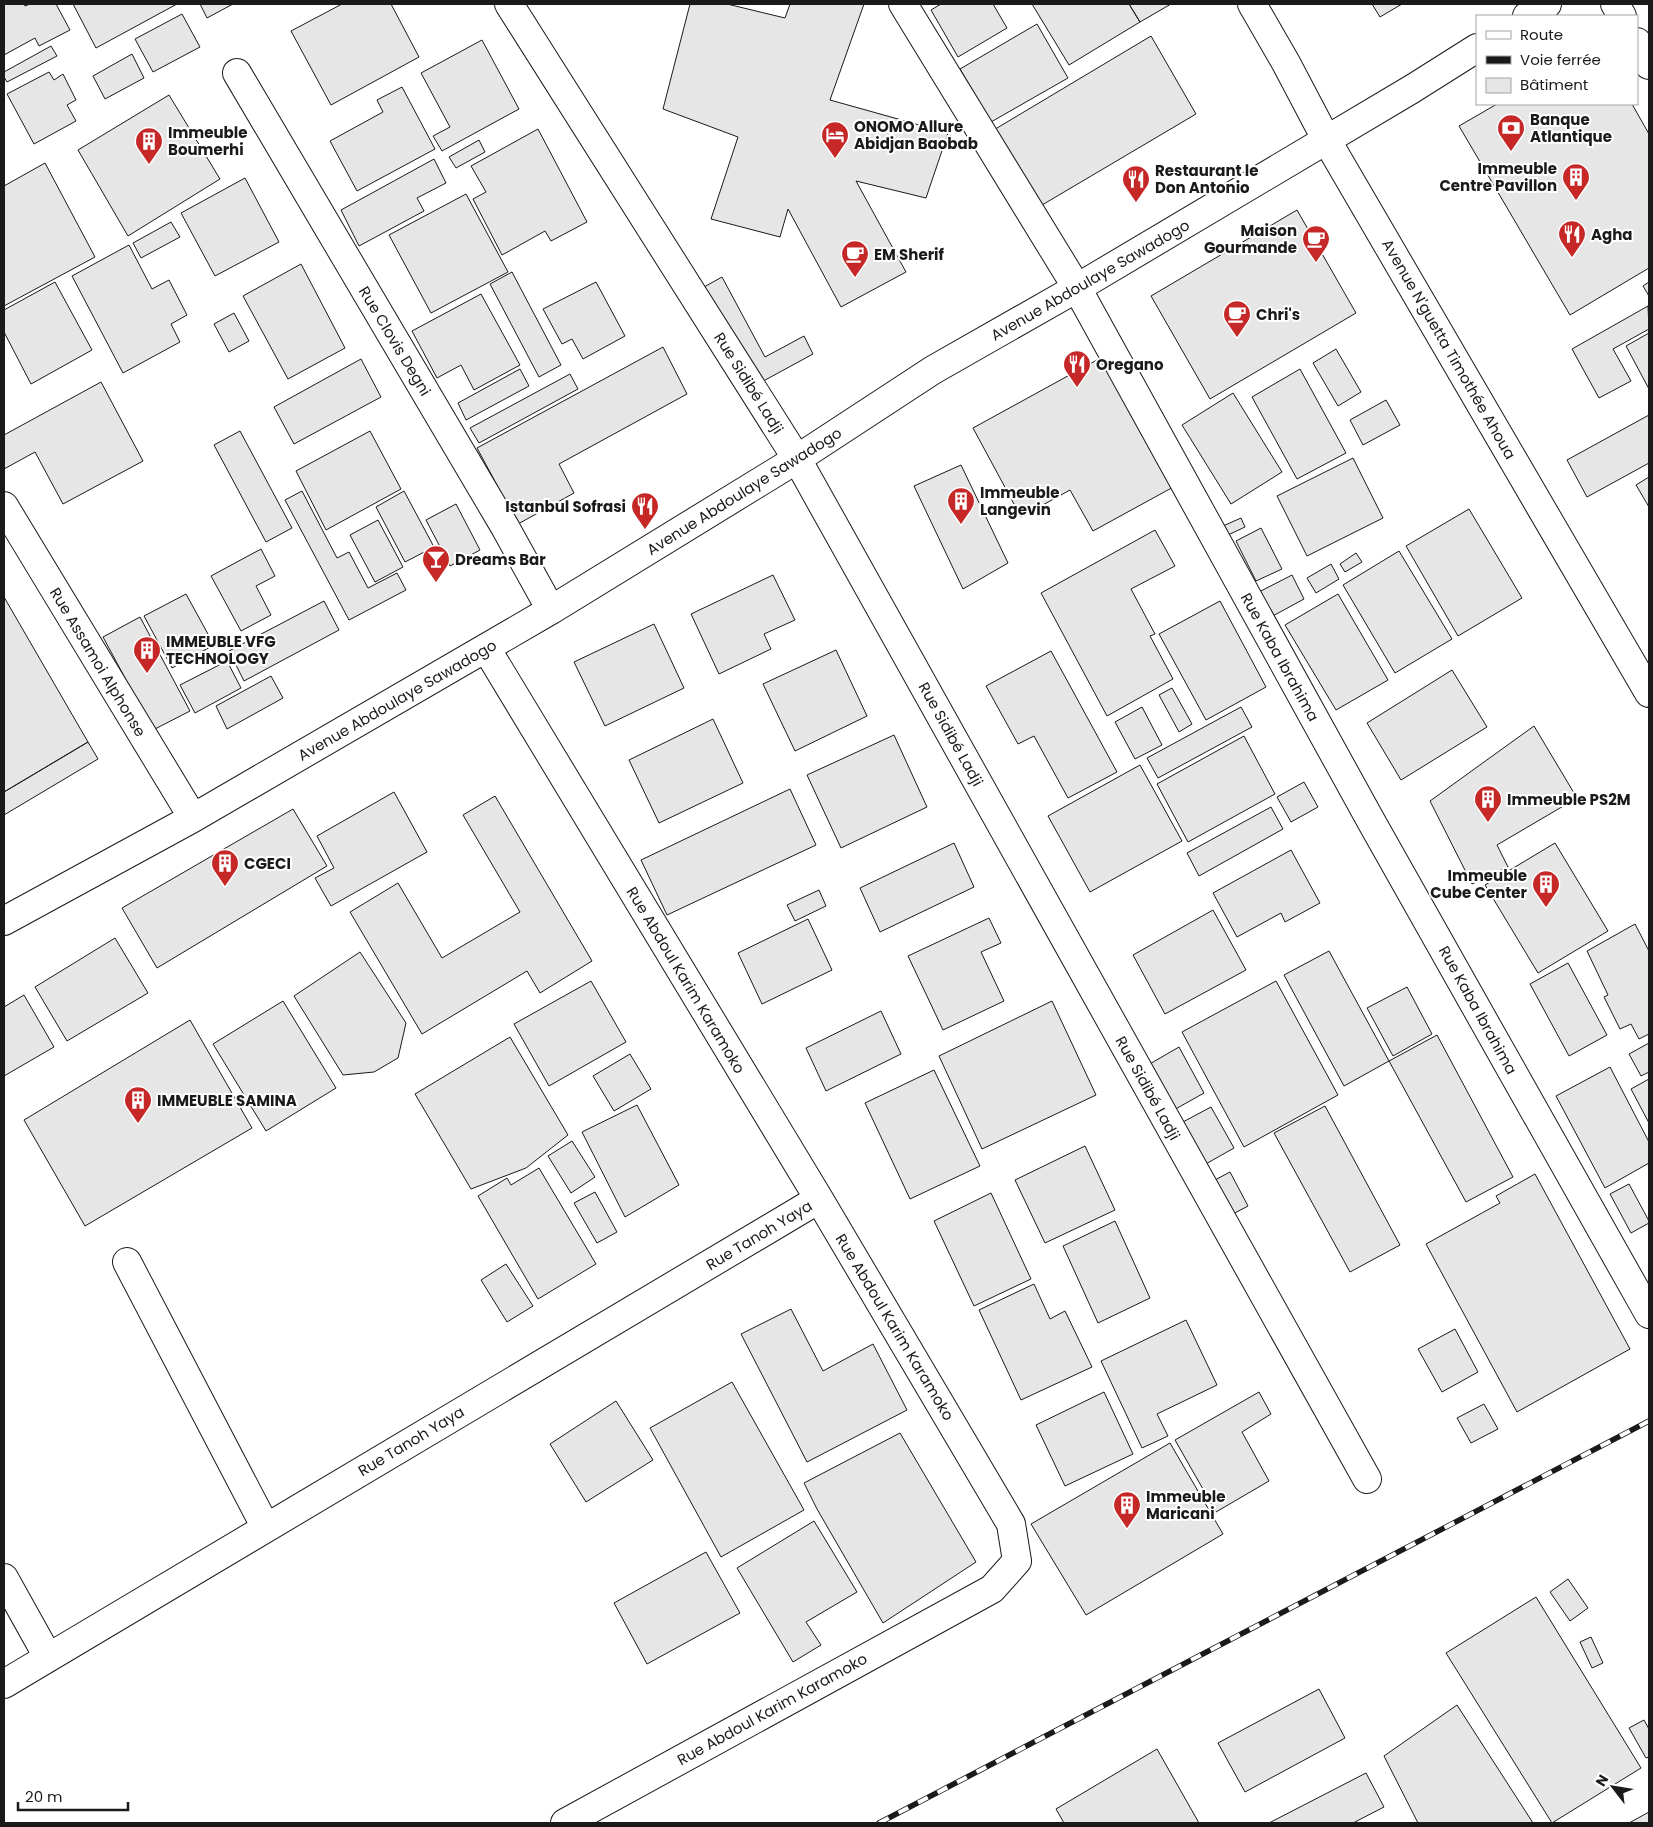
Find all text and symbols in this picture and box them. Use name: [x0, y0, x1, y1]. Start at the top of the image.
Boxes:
legend: [1476, 15, 1638, 105]
text: Route: [1520, 24, 1563, 45]
text: Voie ferrée: [1520, 49, 1601, 70]
text: Bâtiment: [1520, 74, 1588, 95]
place label: Banque Atlantique: [1530, 109, 1612, 147]
bank icon: Banque Atlantique: [1496, 113, 1526, 152]
place label: ONOMO Allure Abidjan Baobab: [854, 116, 978, 154]
hotel icon: ONOMO Allure Abidjan Baobab: [820, 120, 850, 159]
place label: Immeuble Boumerhi: [168, 122, 247, 160]
building icon: Immeuble Boumerhi: [134, 126, 164, 165]
place label: Immeuble Centre Pavillon: [1439, 158, 1557, 196]
place label: Restaurant le Don Antonio: [1155, 160, 1258, 198]
building icon: Immeuble Centre Pavillon: [1561, 162, 1591, 201]
restaurant icon: Restaurant le Don Antonio: [1121, 164, 1151, 203]
street label: Avenue Abdoulaye Sawadogo: [987, 214, 1193, 346]
restaurant icon: Agha: [1557, 219, 1587, 258]
place label: Maison Gourmande: [1204, 220, 1297, 258]
cafe icon: Maison Gourmande: [1301, 224, 1331, 263]
place label: Agha: [1591, 224, 1633, 245]
street label: Avenue N'guetta Timothée Ahoua: [1377, 235, 1521, 463]
cafe icon: EM Sherif: [840, 239, 870, 278]
place label: EM Sherif: [874, 244, 944, 265]
street label: Rue Clovis Degni: [354, 282, 436, 400]
cafe icon: Chri's: [1222, 299, 1252, 338]
place label: Chri's: [1256, 304, 1300, 325]
street label: Rue Sidibé Ladji: [709, 328, 789, 438]
restaurant icon: Oregano: [1062, 349, 1092, 388]
place label: Oregano: [1096, 354, 1164, 375]
street label: Avenue Abdoulaye Sawadogo: [642, 422, 846, 560]
place label: Immeuble Langevin: [980, 482, 1059, 520]
building icon: Immeuble Langevin: [946, 486, 976, 525]
restaurant icon: Istanbul Sofrasi: [630, 491, 660, 530]
place label: Istanbul Sofrasi: [505, 496, 626, 517]
bar icon: Dreams Bar: [421, 544, 451, 583]
place label: Dreams Bar: [455, 549, 546, 570]
street label: Rue Assamoi Alphonse: [45, 583, 151, 741]
street label: Rue Kaba Ibrahima: [1236, 589, 1324, 725]
place label: IMMEUBLE VFG TECHNOLOGY: [166, 631, 276, 669]
street label: Avenue Abdoulaye Sawadogo: [294, 634, 500, 766]
building icon: IMMEUBLE VFG TECHNOLOGY: [132, 635, 162, 674]
street label: Rue Sidibé Ladji: [914, 678, 988, 790]
building icon: Immeuble PS2M: [1473, 784, 1503, 823]
place label: Immeuble PS2M: [1507, 789, 1631, 810]
building icon: CGECI: [210, 848, 240, 887]
place label: CGECI: [244, 853, 291, 874]
place label: Immeuble Cube Center: [1430, 865, 1528, 903]
building icon: Immeuble Cube Center: [1531, 869, 1561, 908]
street label: Rue Abdoul Karim Karamoko: [622, 883, 750, 1077]
street label: Rue Kaba Ibrahima: [1434, 942, 1522, 1078]
street label: Rue Sidibé Ladji: [1111, 1032, 1185, 1144]
building icon: IMMEUBLE SAMINA: [123, 1085, 153, 1124]
place label: IMMEUBLE SAMINA: [157, 1090, 297, 1111]
street label: Rue Tanoh Yaya: [702, 1195, 816, 1275]
street label: Rue Abdoul Karim Karamoko: [831, 1230, 959, 1424]
street label: Rue Tanoh Yaya: [354, 1401, 468, 1481]
place label: Immeuble Maricani: [1146, 1486, 1225, 1524]
building icon: Immeuble Maricani: [1112, 1490, 1142, 1529]
street label: Rue Abdoul Karim Karamoko: [673, 1648, 871, 1770]
north arrow: [1588, 1762, 1638, 1812]
text: N: [1591, 1771, 1613, 1790]
scale bar: [18, 1780, 128, 1812]
text: 20 m: [25, 1786, 63, 1807]

